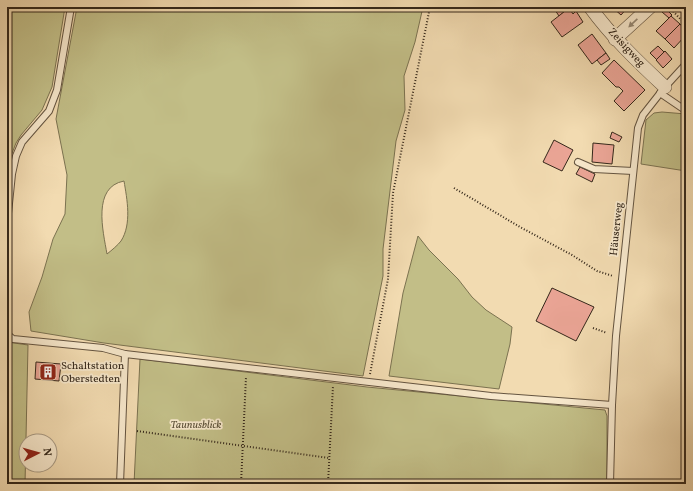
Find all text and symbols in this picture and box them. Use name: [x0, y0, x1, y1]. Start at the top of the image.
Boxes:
one-way arrow: [628, 18, 637, 27]
street label: Zeisigweg: [604, 25, 648, 71]
street label: Häuserweg: [607, 201, 627, 257]
place label: Schaltstation Oberstedten: [61, 359, 125, 387]
building icon: Schaltstation Oberstedten: [38, 362, 58, 382]
park label: Taunusblick: [171, 418, 221, 433]
north arrow: [18, 433, 58, 473]
text: N: [39, 447, 54, 457]

